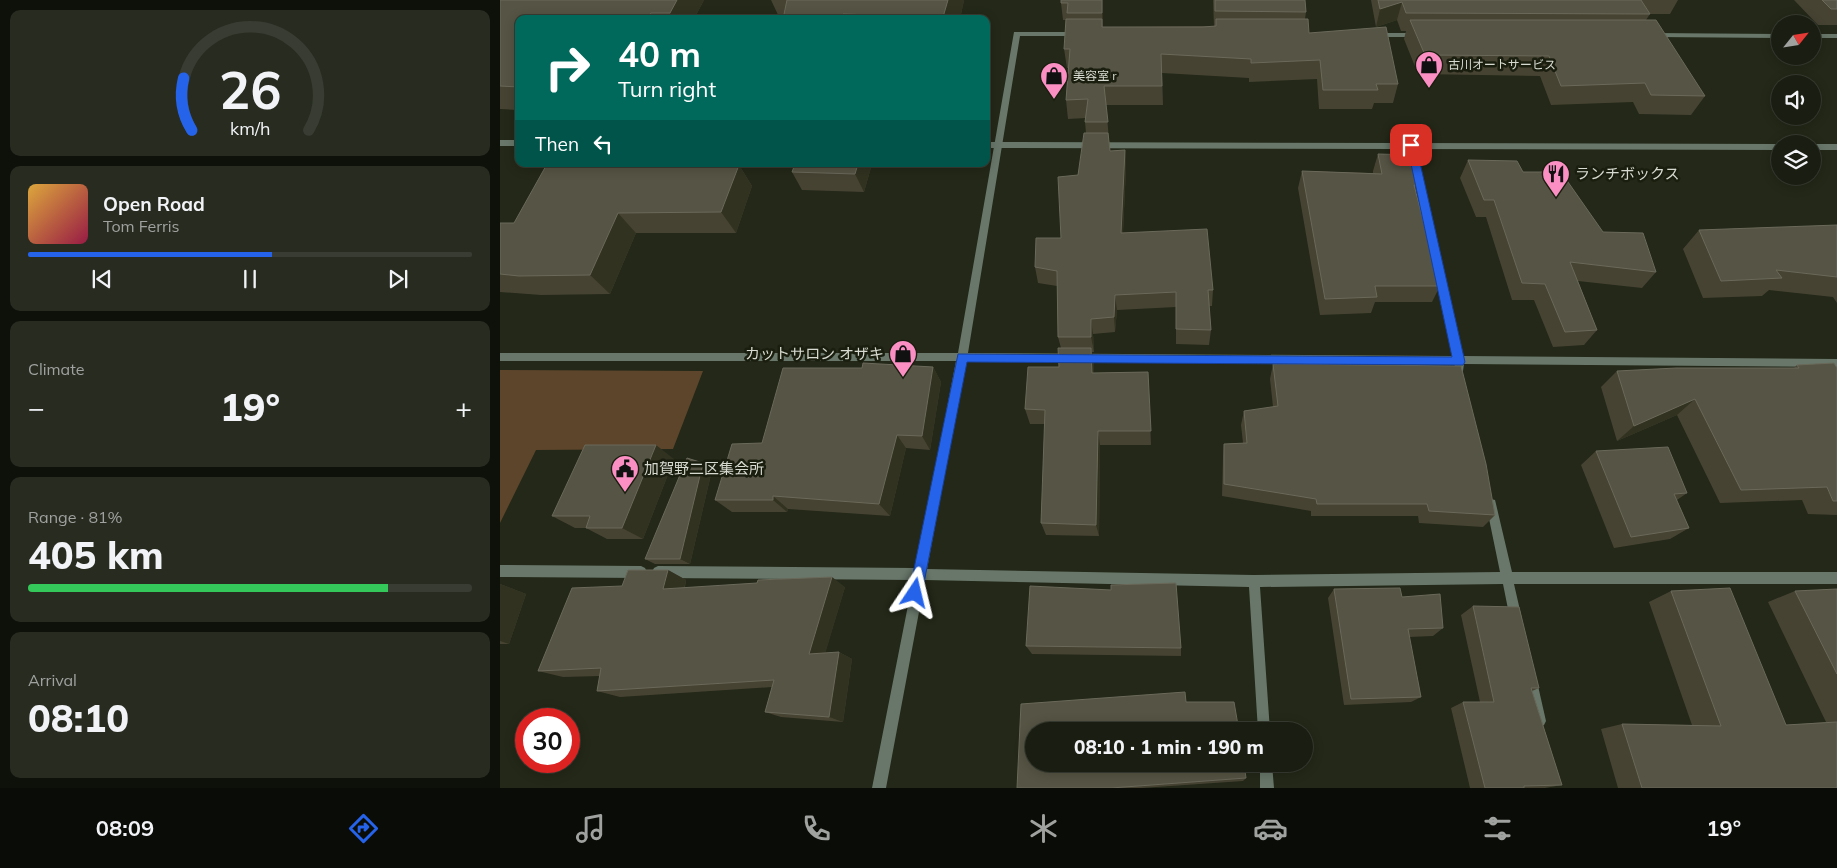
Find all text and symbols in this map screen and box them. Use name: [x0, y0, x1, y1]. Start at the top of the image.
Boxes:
north arrow: [1771, 15, 1821, 65]
map controls: [1771, 15, 1821, 185]
text: 40 m: [618, 32, 701, 76]
icon: right: [535, 35, 600, 100]
shop icon: 古川オートサービス: [1414, 50, 1444, 89]
text: 26: [219, 57, 281, 122]
place label: 古川オートサービス: [1448, 57, 1556, 72]
shop icon: 美容室 r: [1039, 61, 1069, 100]
place label: 美容室 r: [1073, 68, 1117, 83]
text: Turn right: [618, 75, 716, 103]
button: sound: [1771, 75, 1821, 125]
text: km/h: [230, 117, 270, 139]
pin: [1390, 124, 1432, 166]
icon: left: [589, 130, 617, 158]
icon: arrive: [1397, 131, 1425, 159]
text: Then: [535, 132, 579, 156]
button: layers: [1771, 135, 1821, 185]
restaurant icon: ランチボックス: [1541, 159, 1571, 198]
place label: ランチボックス: [1575, 164, 1680, 183]
text: Open Road: [103, 192, 205, 216]
text: Tom Ferris: [103, 216, 180, 236]
icon: previous: [88, 265, 116, 293]
icon: pause: [236, 265, 264, 293]
icon: next: [384, 265, 412, 293]
shop icon: カットサロン オザキ: [888, 339, 918, 378]
place label: カットサロン オザキ: [745, 344, 884, 363]
text: Climate: [28, 359, 84, 379]
text: 19°: [220, 383, 280, 431]
text: −: [28, 390, 45, 425]
text: +: [455, 390, 472, 425]
public building icon: 加賀野二区集会所: [610, 454, 640, 493]
place label: 加賀野二区集会所: [644, 459, 764, 478]
text: Range · 81%: [28, 507, 123, 527]
text: 405 km: [28, 531, 164, 579]
position arrow: [888, 566, 940, 618]
text: Arrival: [28, 670, 77, 690]
text: 08:10: [28, 694, 129, 742]
speed limit sign: 30: [515, 708, 580, 773]
text: 08:10 · 1 min · 190 m: [1074, 735, 1264, 759]
icon: directions: [346, 811, 381, 846]
icon: music: [573, 811, 608, 846]
icon: phone: [799, 811, 834, 846]
icon: climate: [1026, 811, 1061, 846]
icon: car: [1253, 811, 1288, 846]
icon: filters: [1480, 811, 1515, 846]
text: 08:09: [96, 814, 154, 842]
text: 19°: [1706, 814, 1741, 842]

